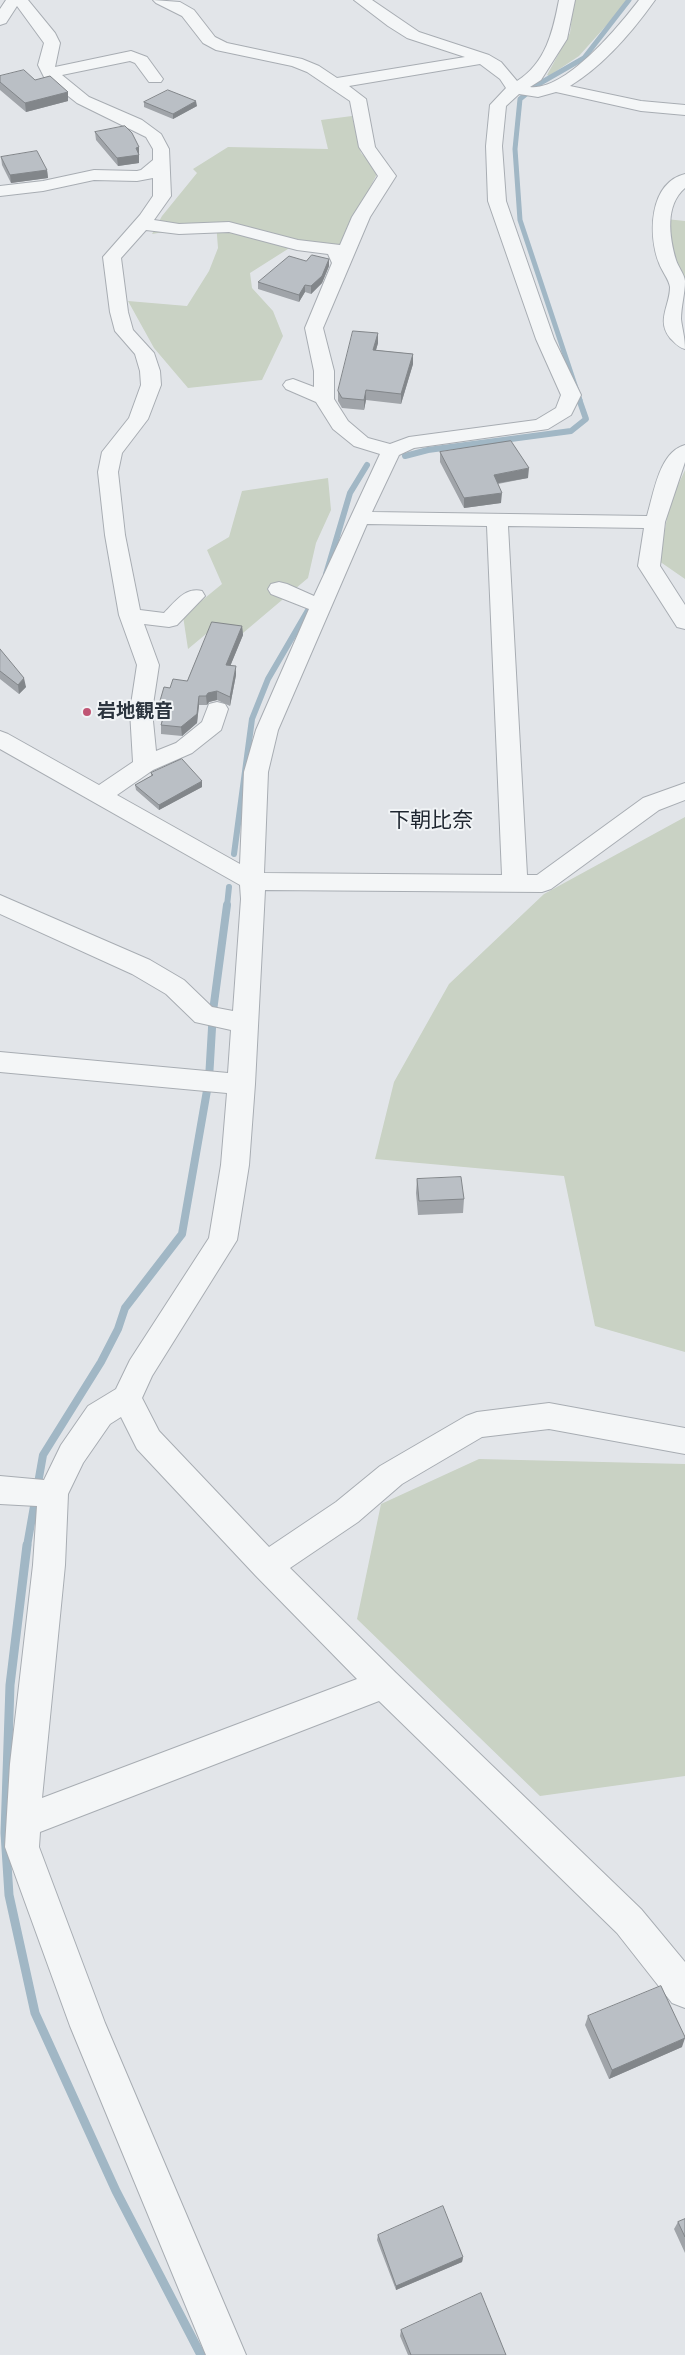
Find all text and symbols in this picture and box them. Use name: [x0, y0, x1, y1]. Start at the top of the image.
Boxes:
place label: 岩地観音: [97, 701, 173, 723]
marker: 岩地観音: [81, 706, 93, 718]
district label: 下朝比奈: [389, 808, 473, 834]

